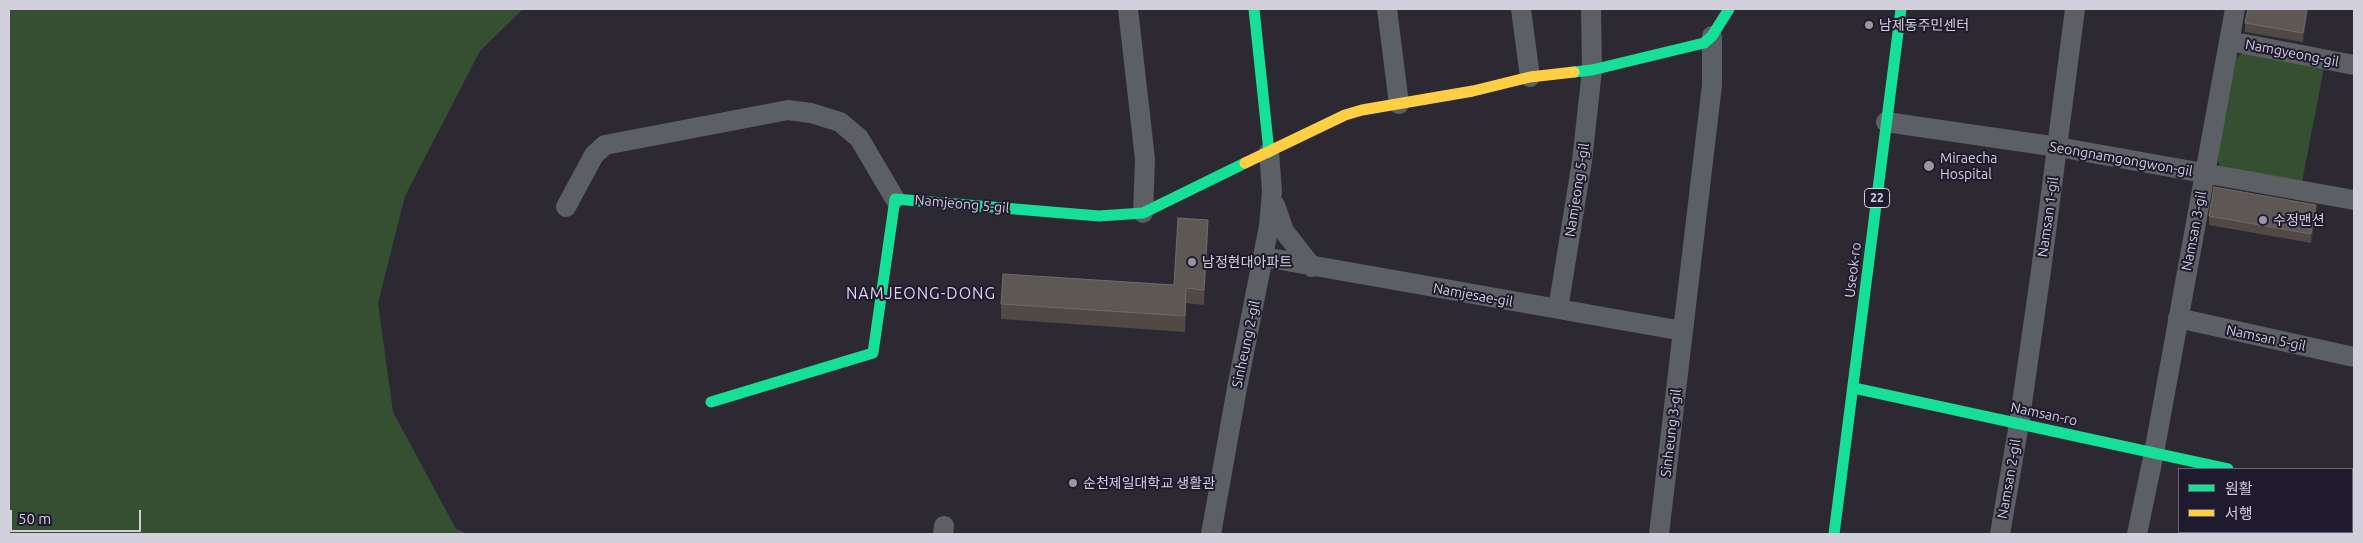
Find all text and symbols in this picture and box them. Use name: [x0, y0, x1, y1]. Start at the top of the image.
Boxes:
place label: 남제동주민센터: [1879, 17, 1969, 33]
marker: 남제동주민센터: [1863, 19, 1875, 31]
street label: Namgyeong-gil: [2244, 36, 2340, 70]
street label: Seongnamgongwon-gil: [2048, 138, 2194, 180]
street label: Namjeong 5-gil: [1561, 142, 1593, 238]
place label: Miraecha Hospital: [1940, 150, 1997, 182]
marker: Miraecha Hospital: [1922, 159, 1936, 173]
street label: Namsan 1-gil: [2034, 176, 2062, 258]
road number: 22: [1864, 188, 1890, 208]
street label: Namsan 3-gil: [2178, 190, 2210, 272]
street label: Namjeong 5-gil: [914, 191, 1010, 217]
place label: 수정맨션: [2273, 212, 2325, 228]
marker: 수정맨션: [2257, 214, 2269, 226]
street label: Useok-ro: [1841, 241, 1865, 299]
place label: 남정현대아파트: [1202, 254, 1292, 270]
marker: 남정현대아파트: [1186, 256, 1198, 268]
street label: Namjesae-gil: [1432, 280, 1514, 310]
district label: NAMJEONG-DONG: [844, 284, 998, 304]
street label: Sinheung 2-gil: [1229, 299, 1263, 389]
street label: Namsan 5-gil: [2225, 321, 2307, 355]
street label: Sinheung 3-gil: [1657, 388, 1685, 478]
street label: Namsan-ro: [2009, 399, 2079, 429]
street label: Namsan 2-gil: [1994, 438, 2024, 520]
legend: [2178, 468, 2353, 533]
place label: 순천제일대학교 생활관: [1083, 475, 1215, 491]
marker: 순천제일대학교 생활관: [1067, 477, 1079, 489]
text: 원활: [2225, 480, 2253, 497]
scale bar: [12, 500, 144, 532]
text: 서행: [2225, 505, 2253, 522]
text: 50 m: [18, 510, 51, 527]

